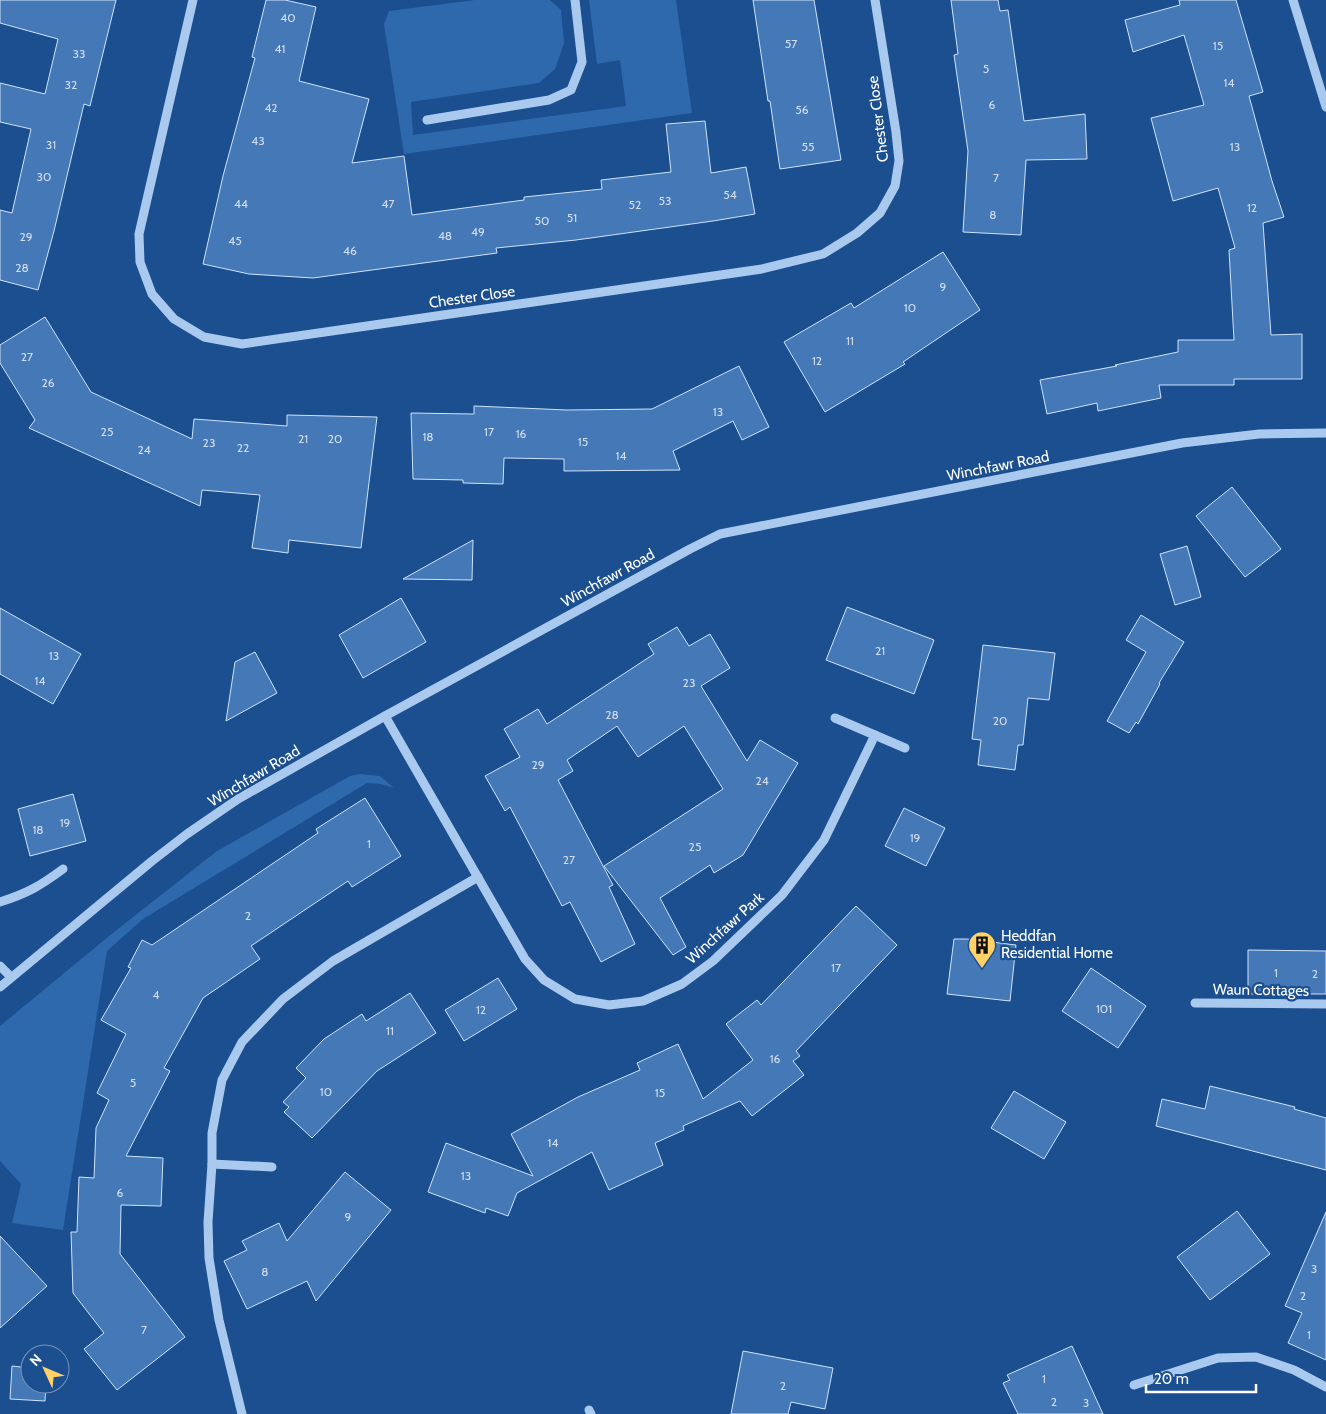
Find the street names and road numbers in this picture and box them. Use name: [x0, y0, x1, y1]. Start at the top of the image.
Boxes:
street label: Chester Close: [864, 74, 892, 163]
street label: Chester Close: [428, 282, 517, 312]
street label: Winchfawr Road: [945, 447, 1051, 485]
street label: Winchfawr Road: [558, 545, 658, 611]
street label: Winchfawr Road: [205, 742, 303, 810]
street label: Winchfawr Park: [682, 888, 768, 968]
street label: Waun Cottages: [1213, 980, 1309, 1000]

